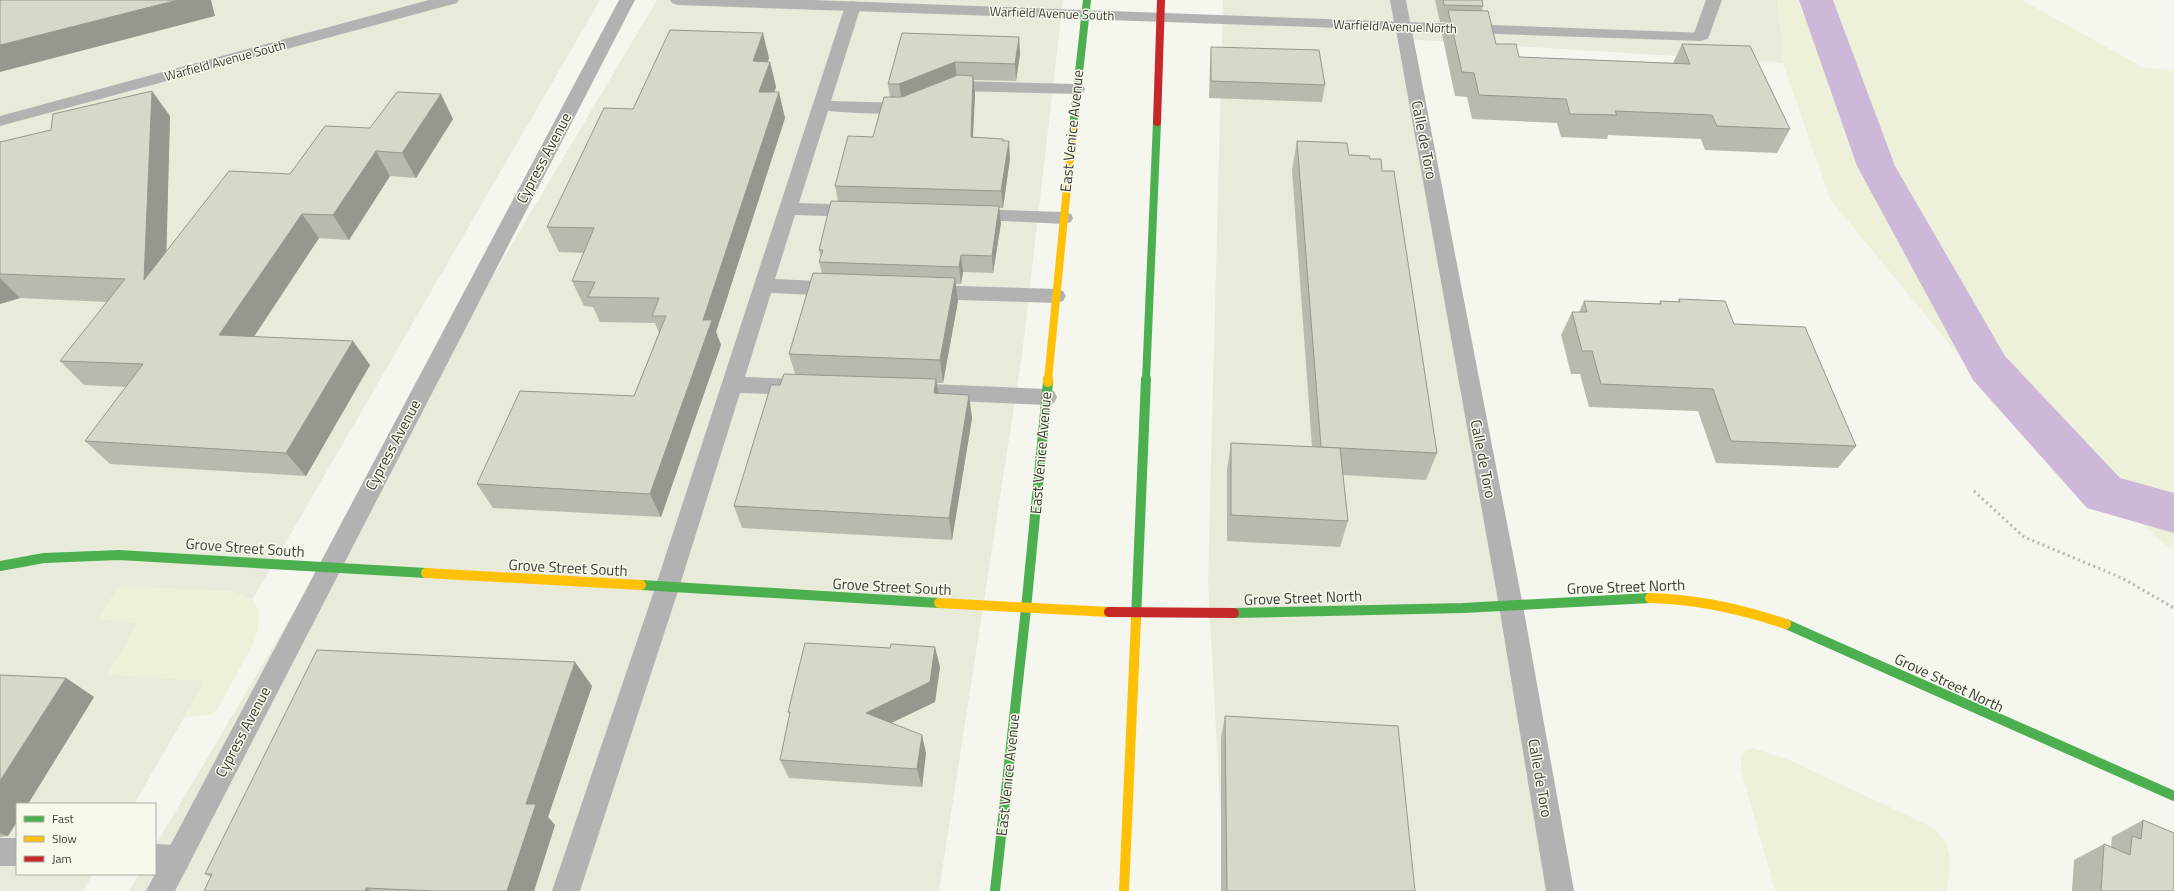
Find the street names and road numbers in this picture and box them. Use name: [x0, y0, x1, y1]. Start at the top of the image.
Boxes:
street label: Warfield Avenue South: [989, 1, 1115, 25]
street label: Warfield Avenue North: [1333, 14, 1457, 38]
street label: Warfield Avenue South: [162, 34, 288, 86]
street label: East Venice Avenue: [1054, 69, 1089, 193]
street label: Calle de Toro: [1406, 99, 1443, 181]
street label: Cypress Avenue: [510, 108, 577, 207]
street label: East Venice Avenue: [1024, 391, 1057, 515]
street label: Cypress Avenue: [359, 395, 426, 494]
street label: Calle de Toro: [1465, 418, 1502, 500]
street label: Grove Street South: [185, 532, 305, 563]
street label: Grove Street South: [508, 553, 628, 582]
street label: Grove Street South: [832, 572, 952, 601]
street label: Grove Street North: [1566, 573, 1686, 600]
street label: Grove Street North: [1243, 584, 1363, 611]
street label: Grove Street North: [1891, 647, 2008, 718]
street label: Cypress Avenue: [209, 682, 276, 781]
street label: East Venice Avenue: [990, 713, 1025, 837]
street label: Calle de Toro: [1522, 737, 1559, 819]

